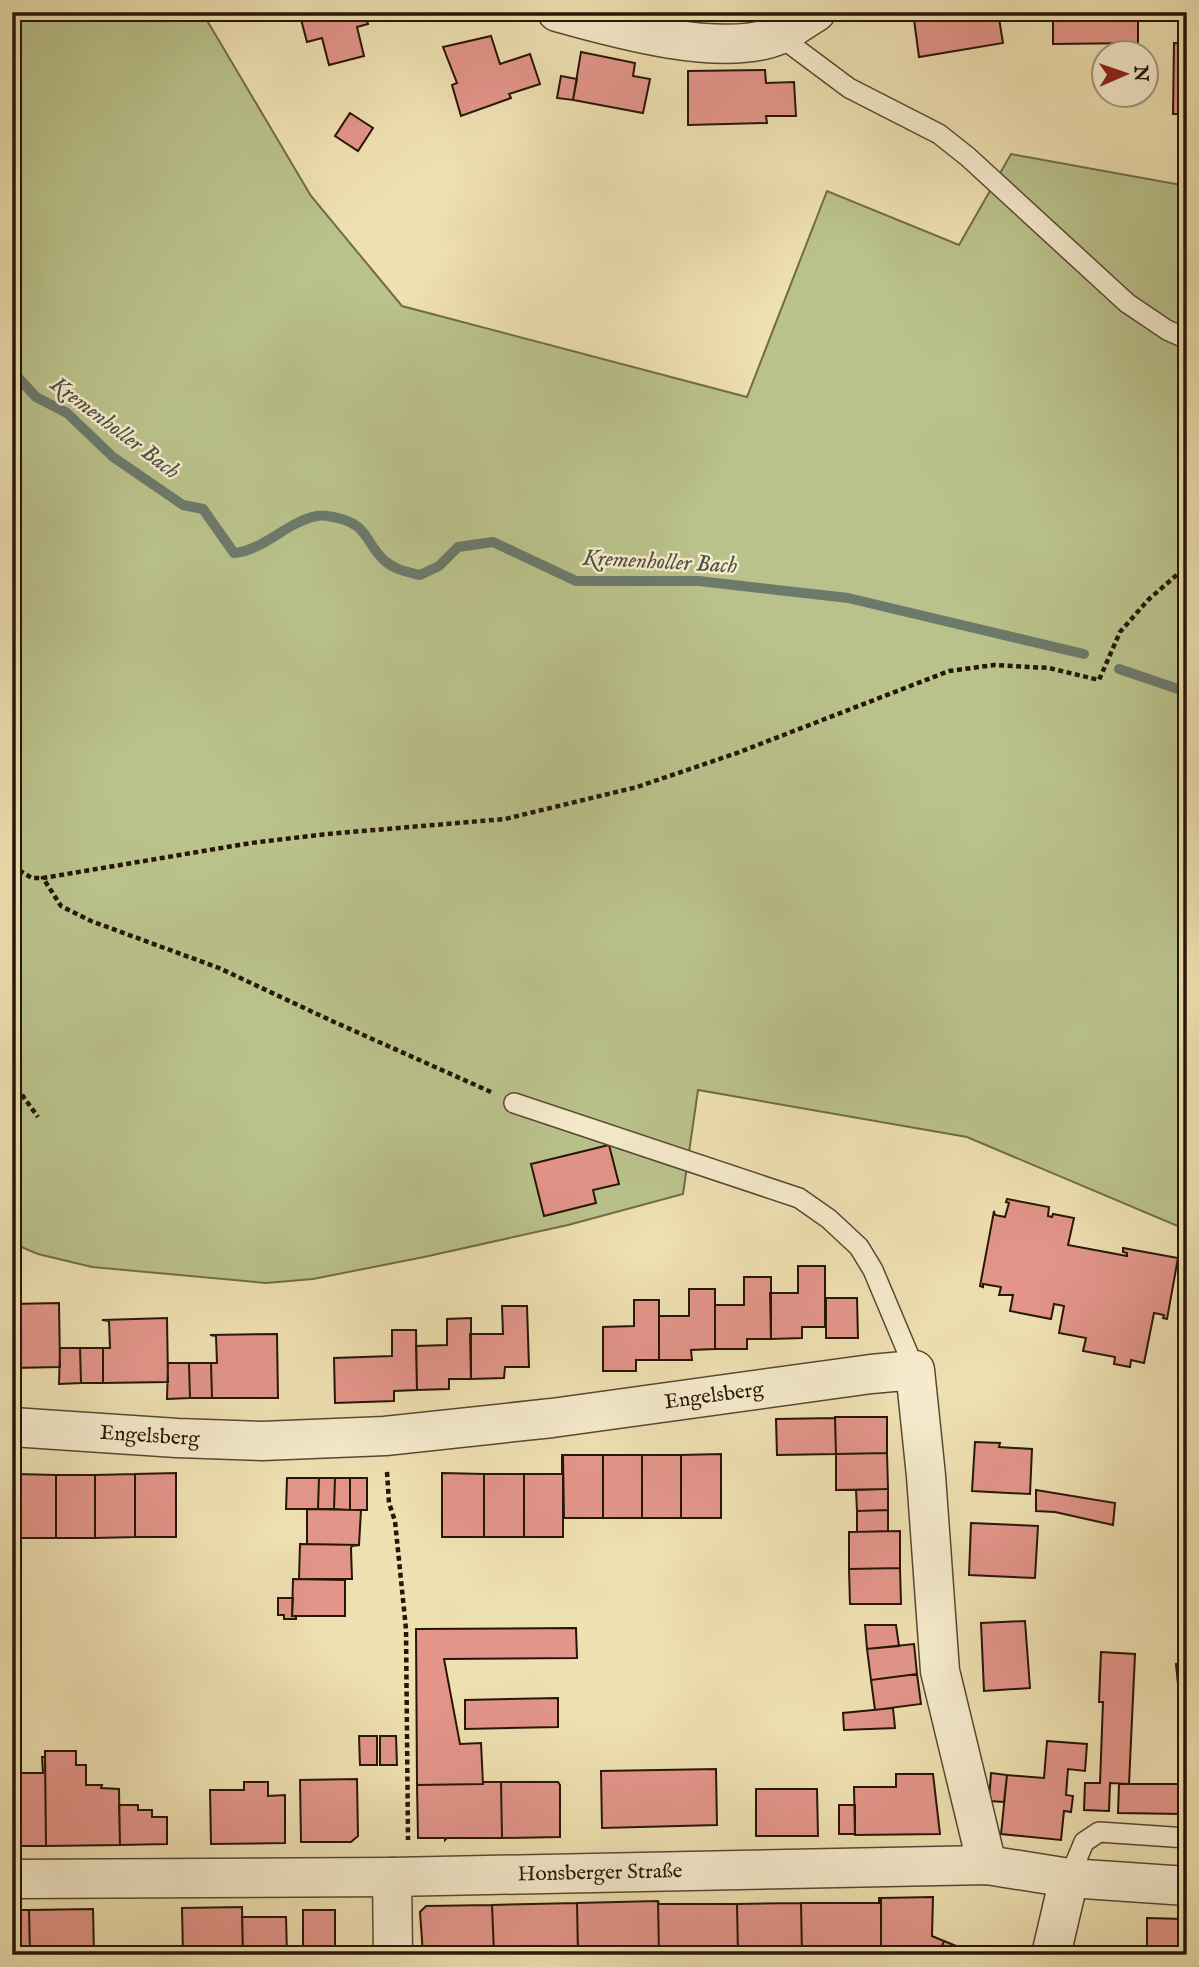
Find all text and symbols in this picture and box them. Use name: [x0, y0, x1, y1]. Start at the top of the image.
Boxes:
north arrow: [1090, 38, 1160, 108]
text: N: [1128, 64, 1152, 83]
water label: Kremenholler Bach: [44, 369, 186, 486]
water label: Kremenholler Bach: [581, 543, 738, 581]
street label: Engelsberg: [663, 1375, 766, 1416]
street label: Engelsberg: [99, 1419, 201, 1452]
street label: Honsberger Straße: [517, 1858, 683, 1888]

